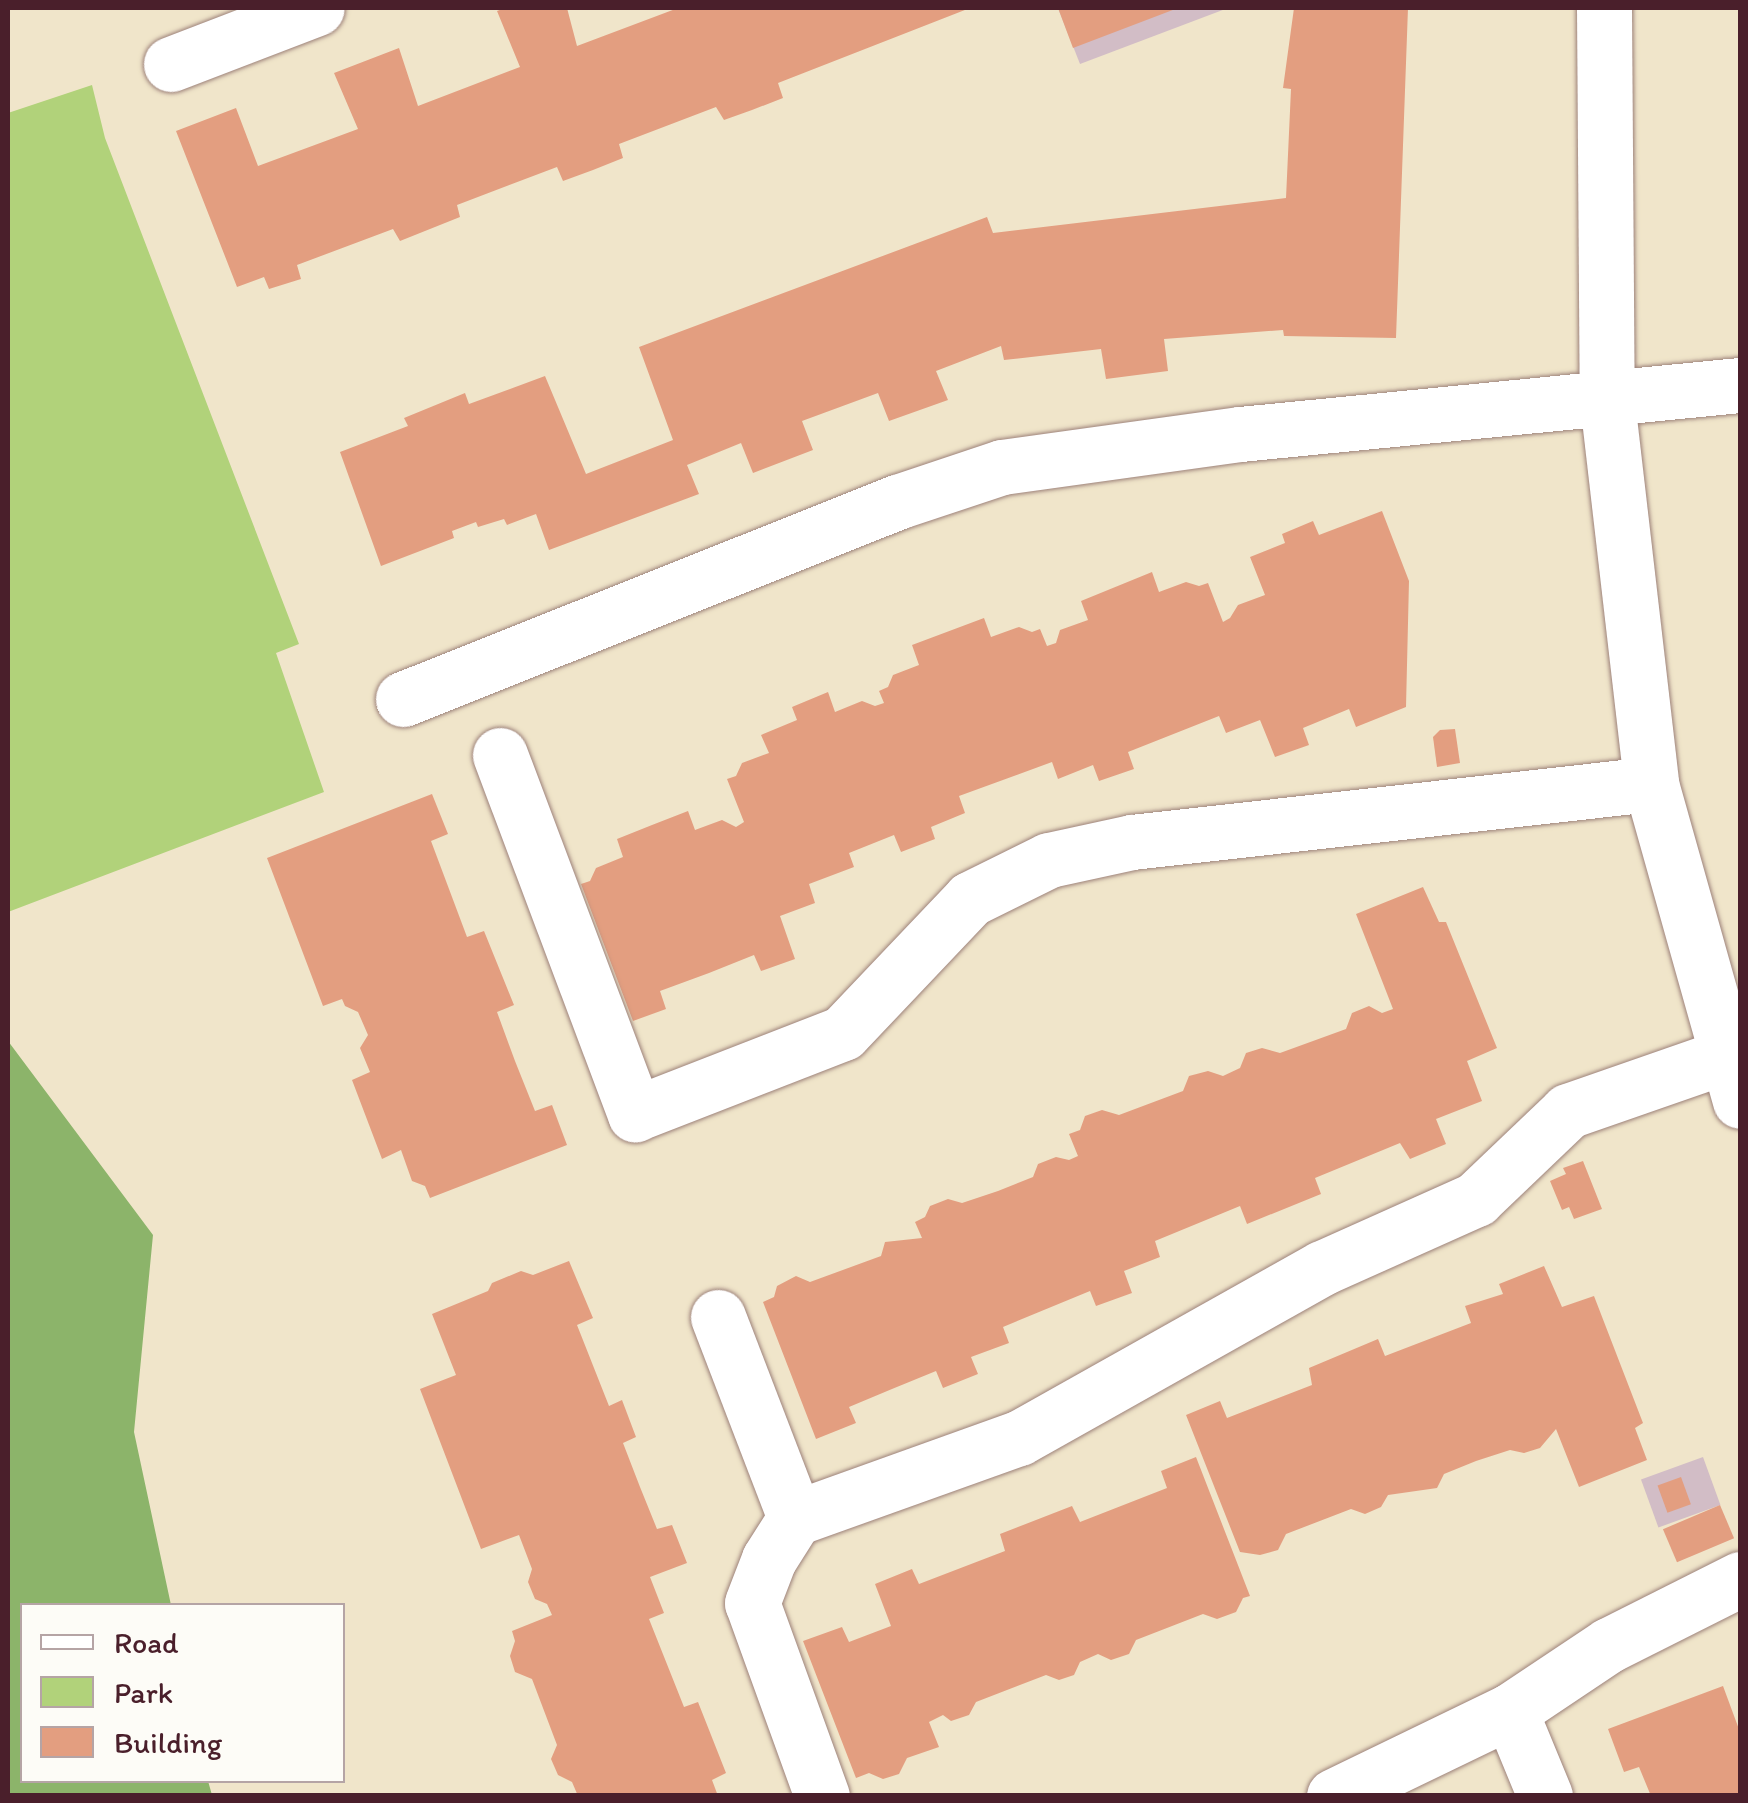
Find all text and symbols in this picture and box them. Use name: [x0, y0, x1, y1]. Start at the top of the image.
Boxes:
legend: [20, 1603, 345, 1783]
text: Road: [114, 1624, 179, 1661]
text: Park: [114, 1674, 173, 1711]
text: Building: [114, 1724, 222, 1761]

